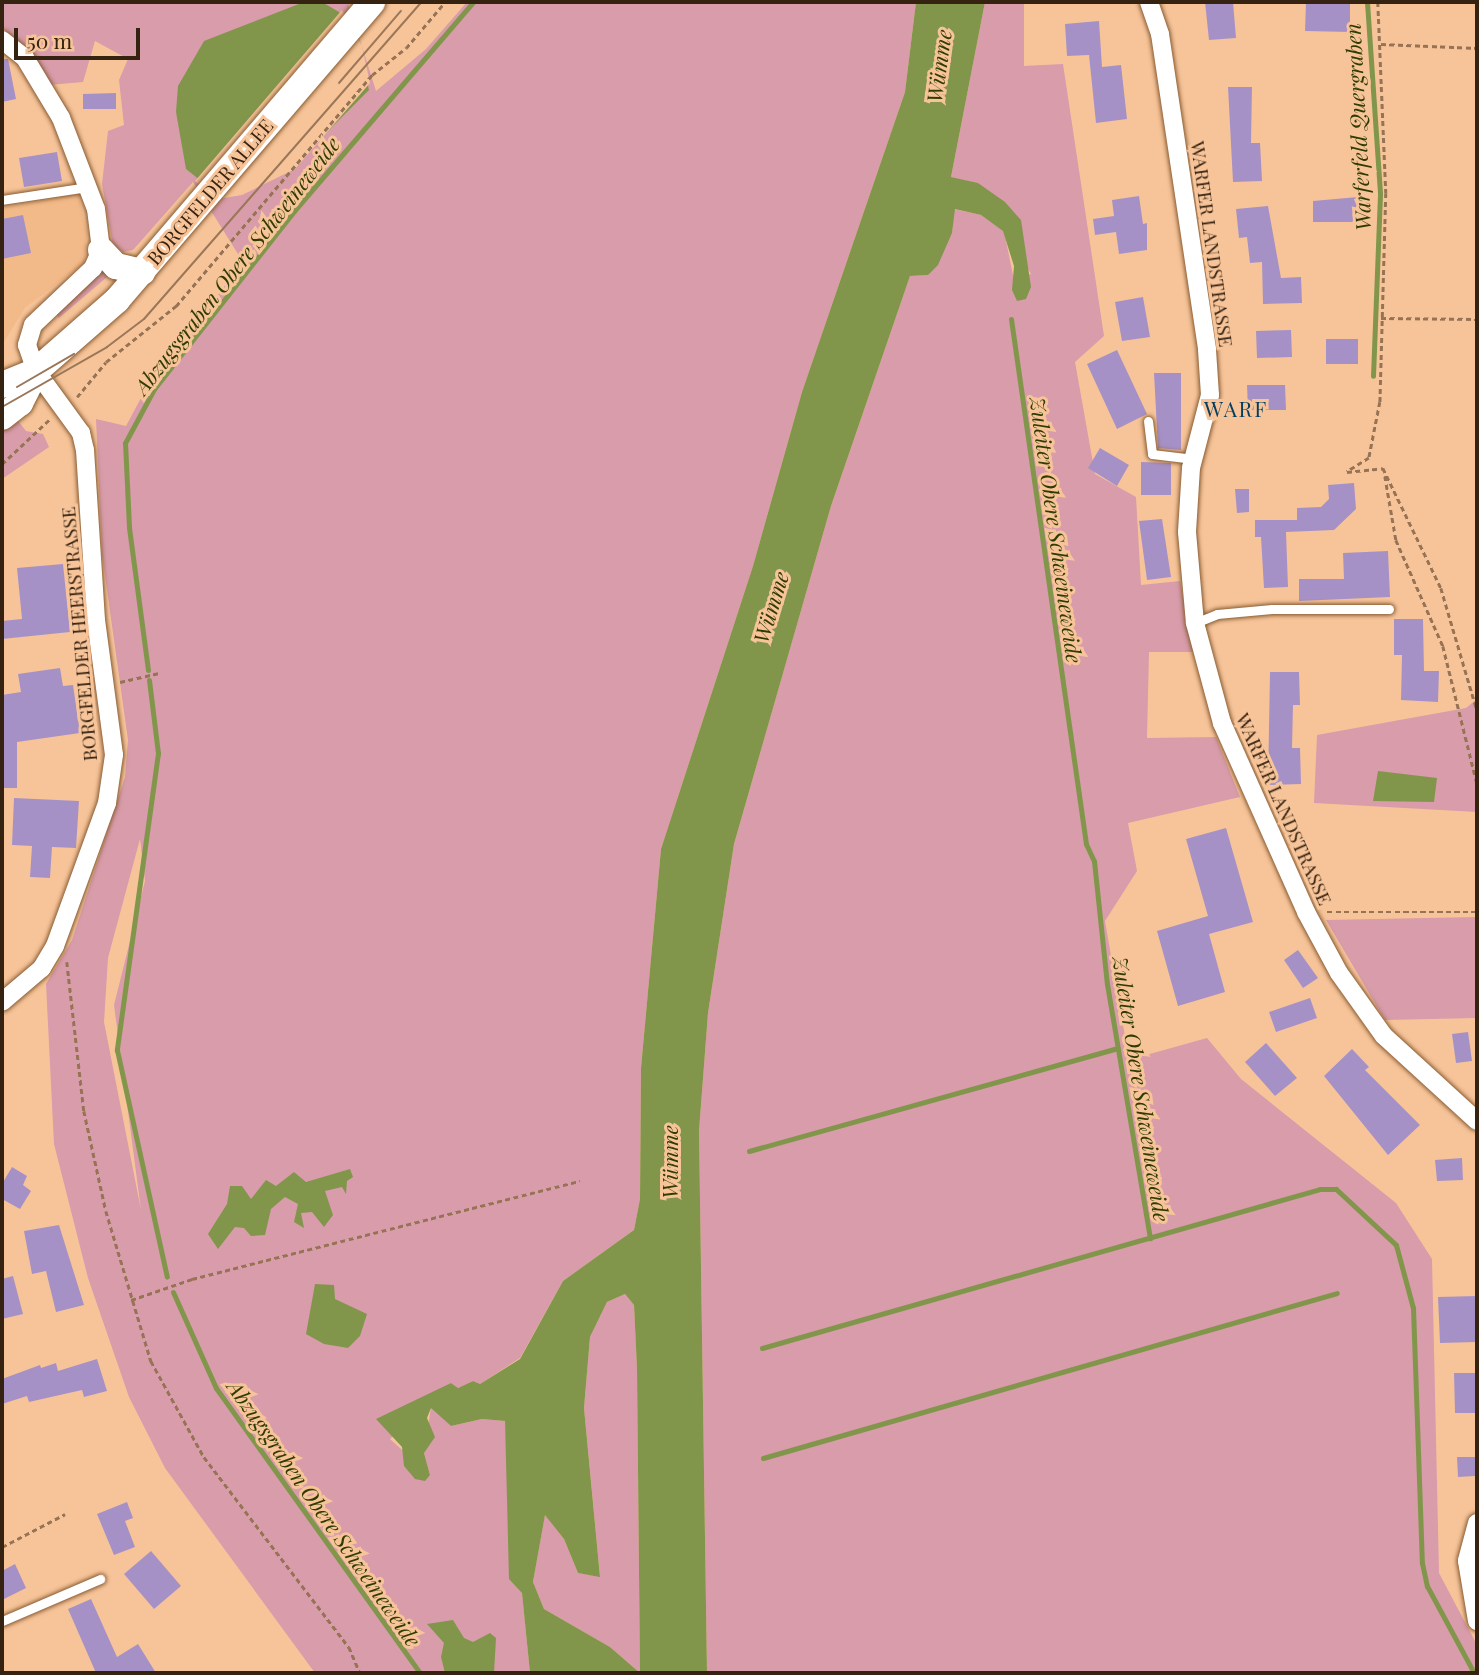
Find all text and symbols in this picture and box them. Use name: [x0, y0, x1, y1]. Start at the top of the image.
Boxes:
scale bar: [18, 14, 144, 58]
water label: Warferfeld Quergraben: [1339, 23, 1375, 231]
text: 50 m: [27, 26, 72, 54]
water label: Wümme: [920, 28, 956, 104]
street label: BORGFELDER ALLEE: [142, 114, 278, 270]
water label: Abzugsgraben Obere Schweineweide: [128, 131, 344, 399]
street label: WARFER LANDSTRASSE: [1186, 140, 1238, 348]
district label: WARF: [1204, 395, 1268, 421]
water label: Zuleiter Obere Schweineweide: [1026, 396, 1088, 664]
street label: BORGFELDER HEERSTRASSE: [57, 506, 101, 762]
water label: Wümme: [747, 568, 793, 646]
street label: WARFER LANDSTRASSE: [1231, 709, 1337, 909]
water label: Zuleiter Obere Schweineweide: [1109, 955, 1175, 1223]
water label: Wümme: [656, 1125, 682, 1199]
water label: Abzugsgraben Obere Schweineweide: [223, 1375, 427, 1651]

